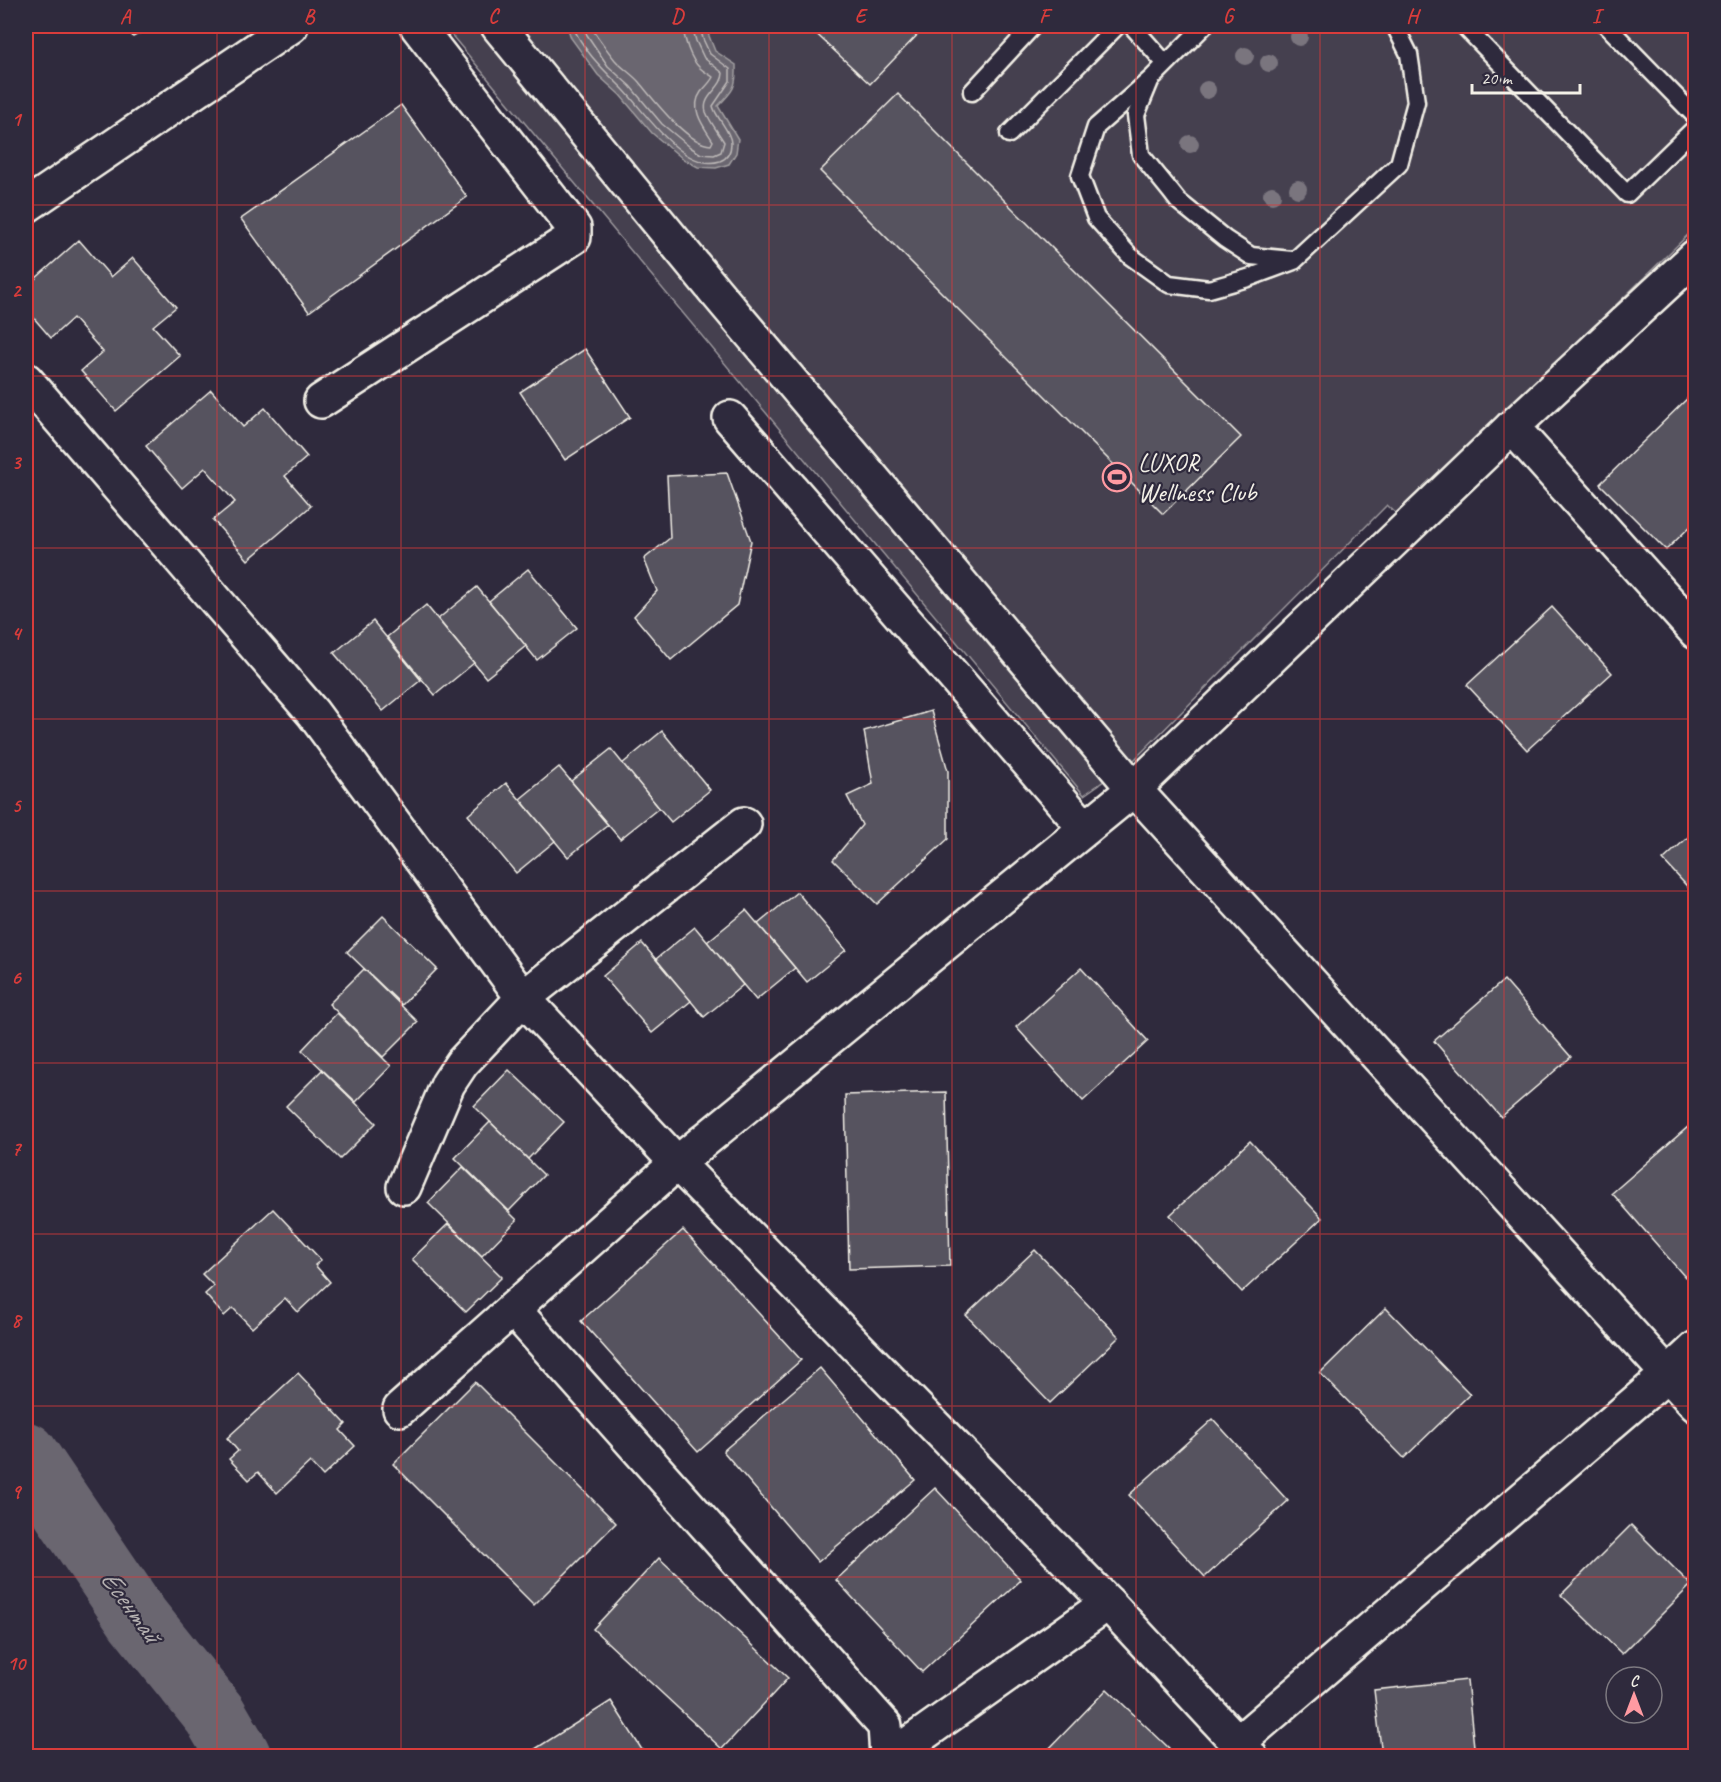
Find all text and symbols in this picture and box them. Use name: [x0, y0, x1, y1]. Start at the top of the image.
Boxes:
text: A: [120, 4, 132, 29]
text: B: [304, 4, 316, 29]
text: C: [488, 4, 500, 29]
text: D: [671, 4, 685, 29]
text: E: [855, 4, 869, 29]
text: F: [1039, 4, 1053, 29]
text: G: [1223, 4, 1236, 29]
text: H: [1406, 4, 1421, 29]
text: I: [1592, 4, 1605, 29]
scale bar: [1472, 57, 1580, 95]
text: 20 m: [1481, 67, 1514, 89]
text: 1: [12, 107, 23, 132]
text: 2: [12, 278, 23, 303]
place label: LUXOR Wellness Club: [1138, 446, 1258, 509]
text: 3: [12, 450, 23, 475]
sports icon: LUXOR Wellness Club: [1101, 461, 1133, 493]
text: 4: [12, 621, 24, 646]
text: 5: [12, 793, 23, 818]
text: 6: [11, 965, 22, 990]
text: 7: [12, 1136, 23, 1161]
text: 8: [12, 1308, 24, 1333]
text: 9: [12, 1479, 23, 1504]
water label: Есентай: [93, 1563, 172, 1653]
text: 10: [7, 1651, 27, 1676]
north arrow: [1604, 1665, 1664, 1725]
text: С: [1630, 1671, 1640, 1691]

